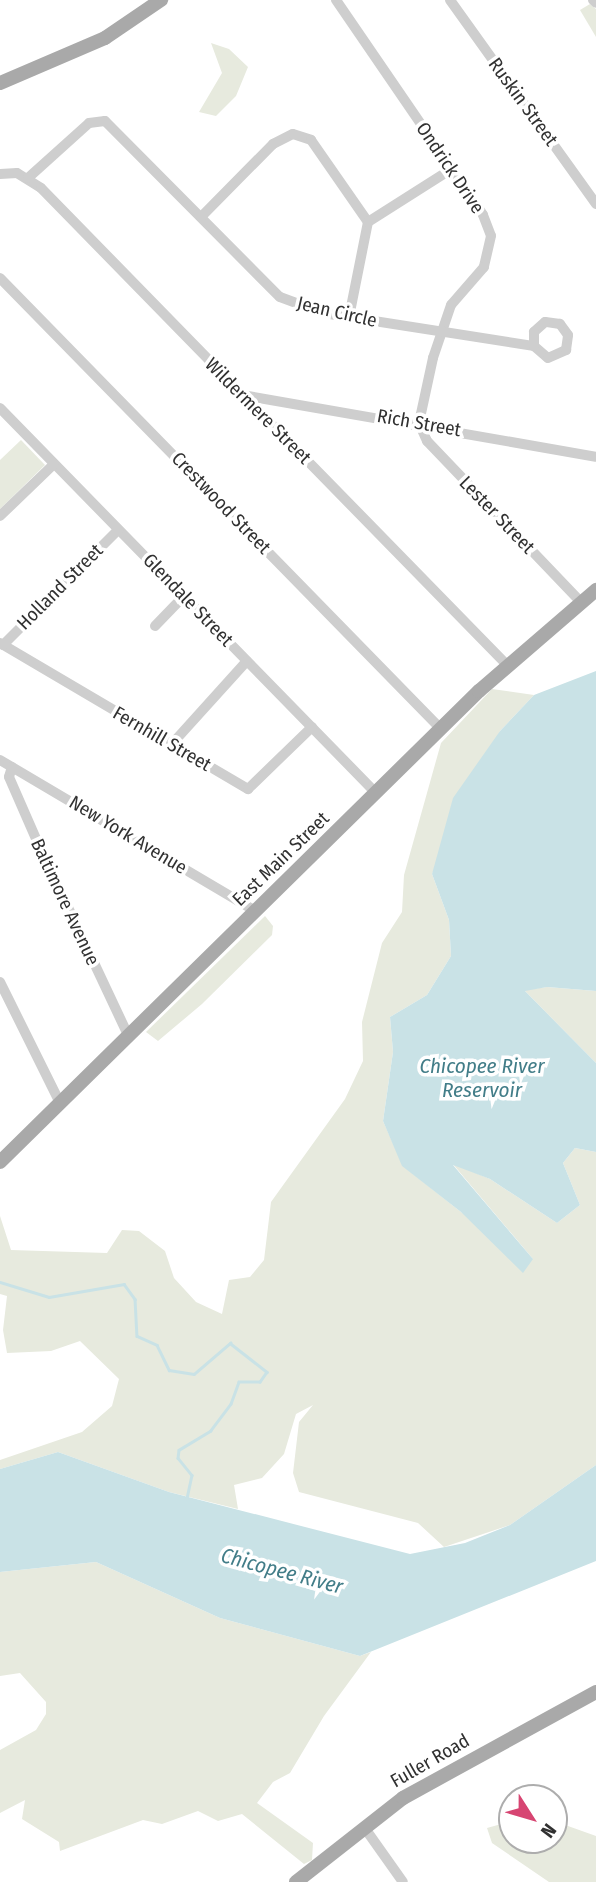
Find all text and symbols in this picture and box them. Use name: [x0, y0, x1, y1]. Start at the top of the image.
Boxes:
street label: Ruskin Street: [483, 54, 563, 150]
street label: Ondrick Drive: [411, 118, 489, 218]
street label: Jean Circle: [295, 292, 379, 332]
street label: Wildermere Street: [200, 353, 316, 469]
street label: Rich Street: [375, 404, 463, 442]
street label: Crestwood Street: [167, 447, 275, 559]
street label: Lester Street: [455, 472, 539, 558]
street label: Holland Street: [12, 539, 108, 635]
street label: Glendale Street: [138, 549, 238, 651]
street label: Fernhill Street: [109, 702, 215, 776]
street label: New York Avenue: [65, 791, 191, 879]
street label: East Main Street: [228, 807, 334, 911]
street label: Baltimore Avenue: [26, 835, 104, 969]
water label: Chicopee River Reservoir: [419, 1053, 545, 1103]
water label: Chicopee River: [218, 1543, 346, 1599]
street label: Fuller Road: [386, 1729, 474, 1793]
north arrow: [498, 1784, 568, 1854]
text: N: [536, 1819, 561, 1842]

